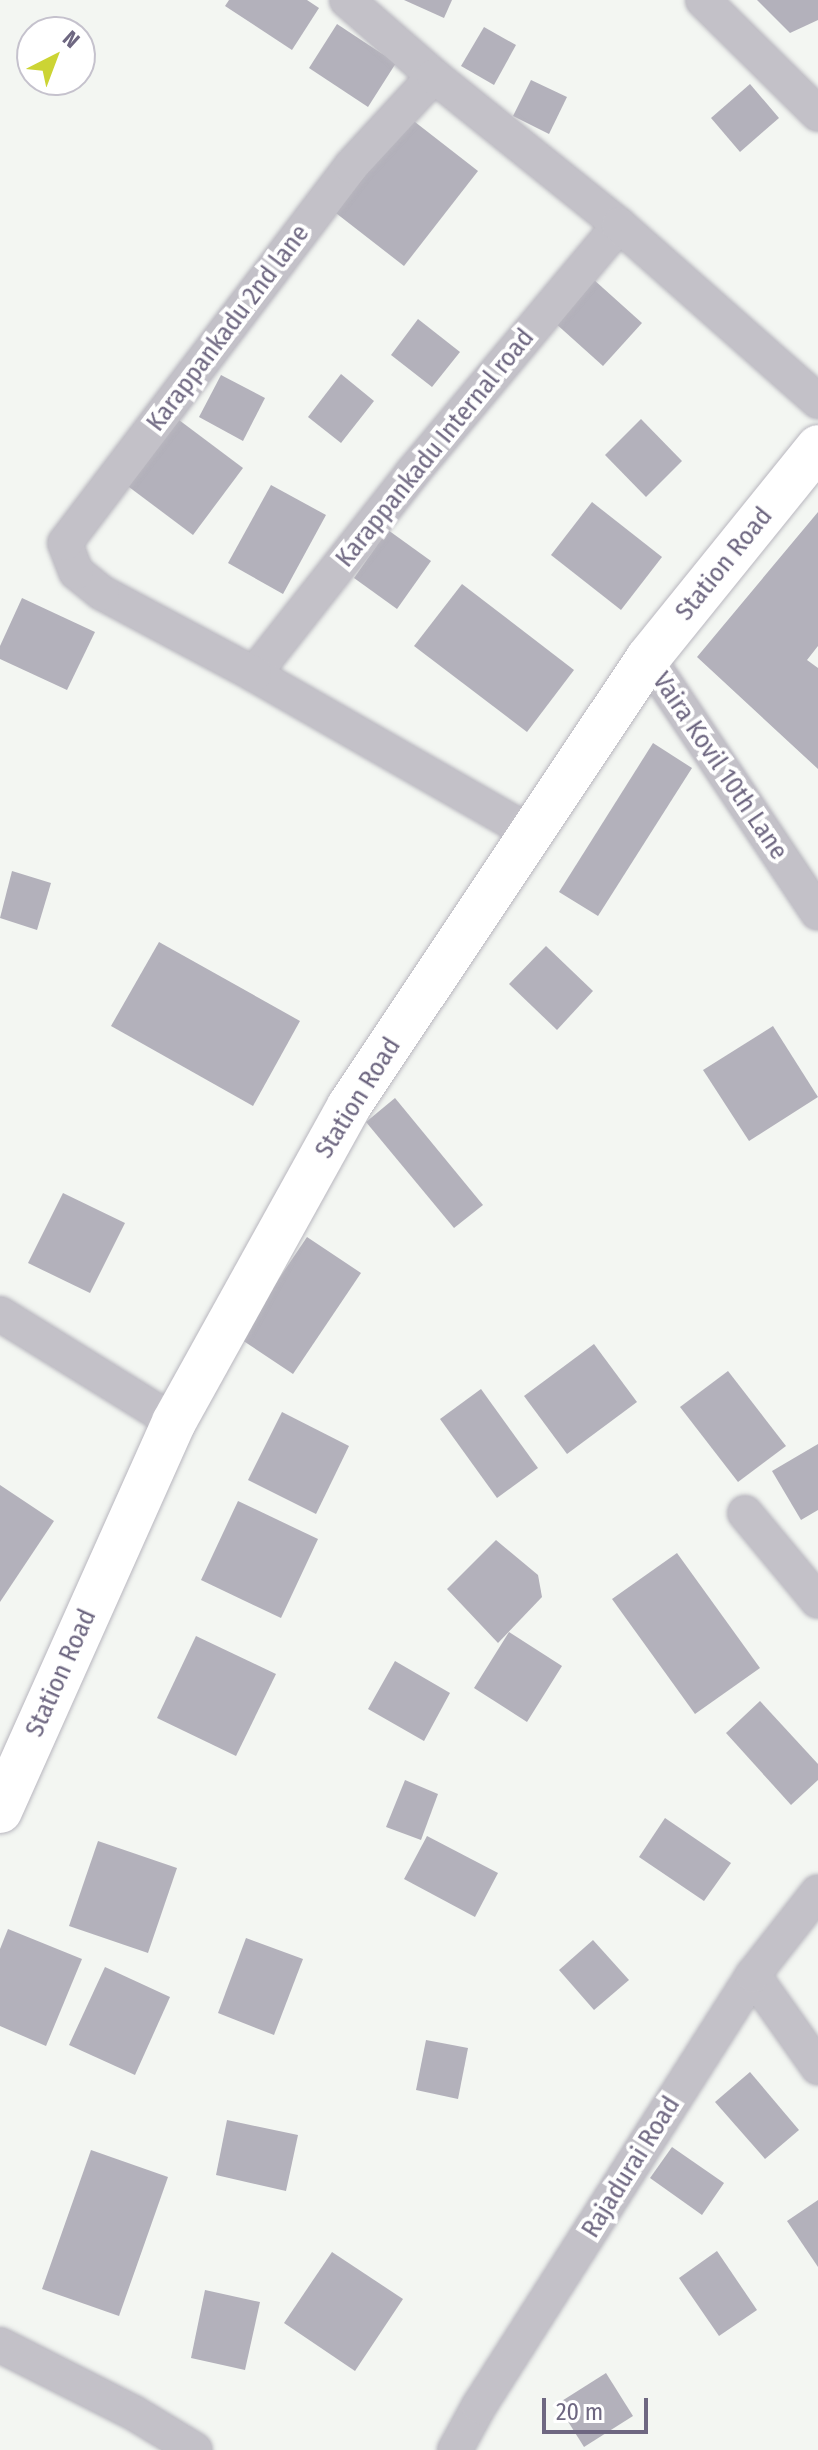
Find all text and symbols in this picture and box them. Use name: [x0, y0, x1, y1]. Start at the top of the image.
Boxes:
north arrow: [16, 16, 96, 96]
text: N: [57, 25, 85, 54]
street label: Karappankadu 2nd lane: [140, 219, 316, 437]
street label: Karappankadu Internal road: [329, 323, 541, 573]
street label: Station Road: [669, 501, 779, 627]
street label: Vaira Kovil 10th Lane: [646, 666, 794, 866]
street label: Station Road: [309, 1032, 407, 1164]
street label: Station Road: [19, 1604, 103, 1742]
street label: Rajadurai Road: [575, 2091, 687, 2243]
scale bar: [546, 2382, 652, 2432]
text: 20 m: [556, 2398, 603, 2426]

